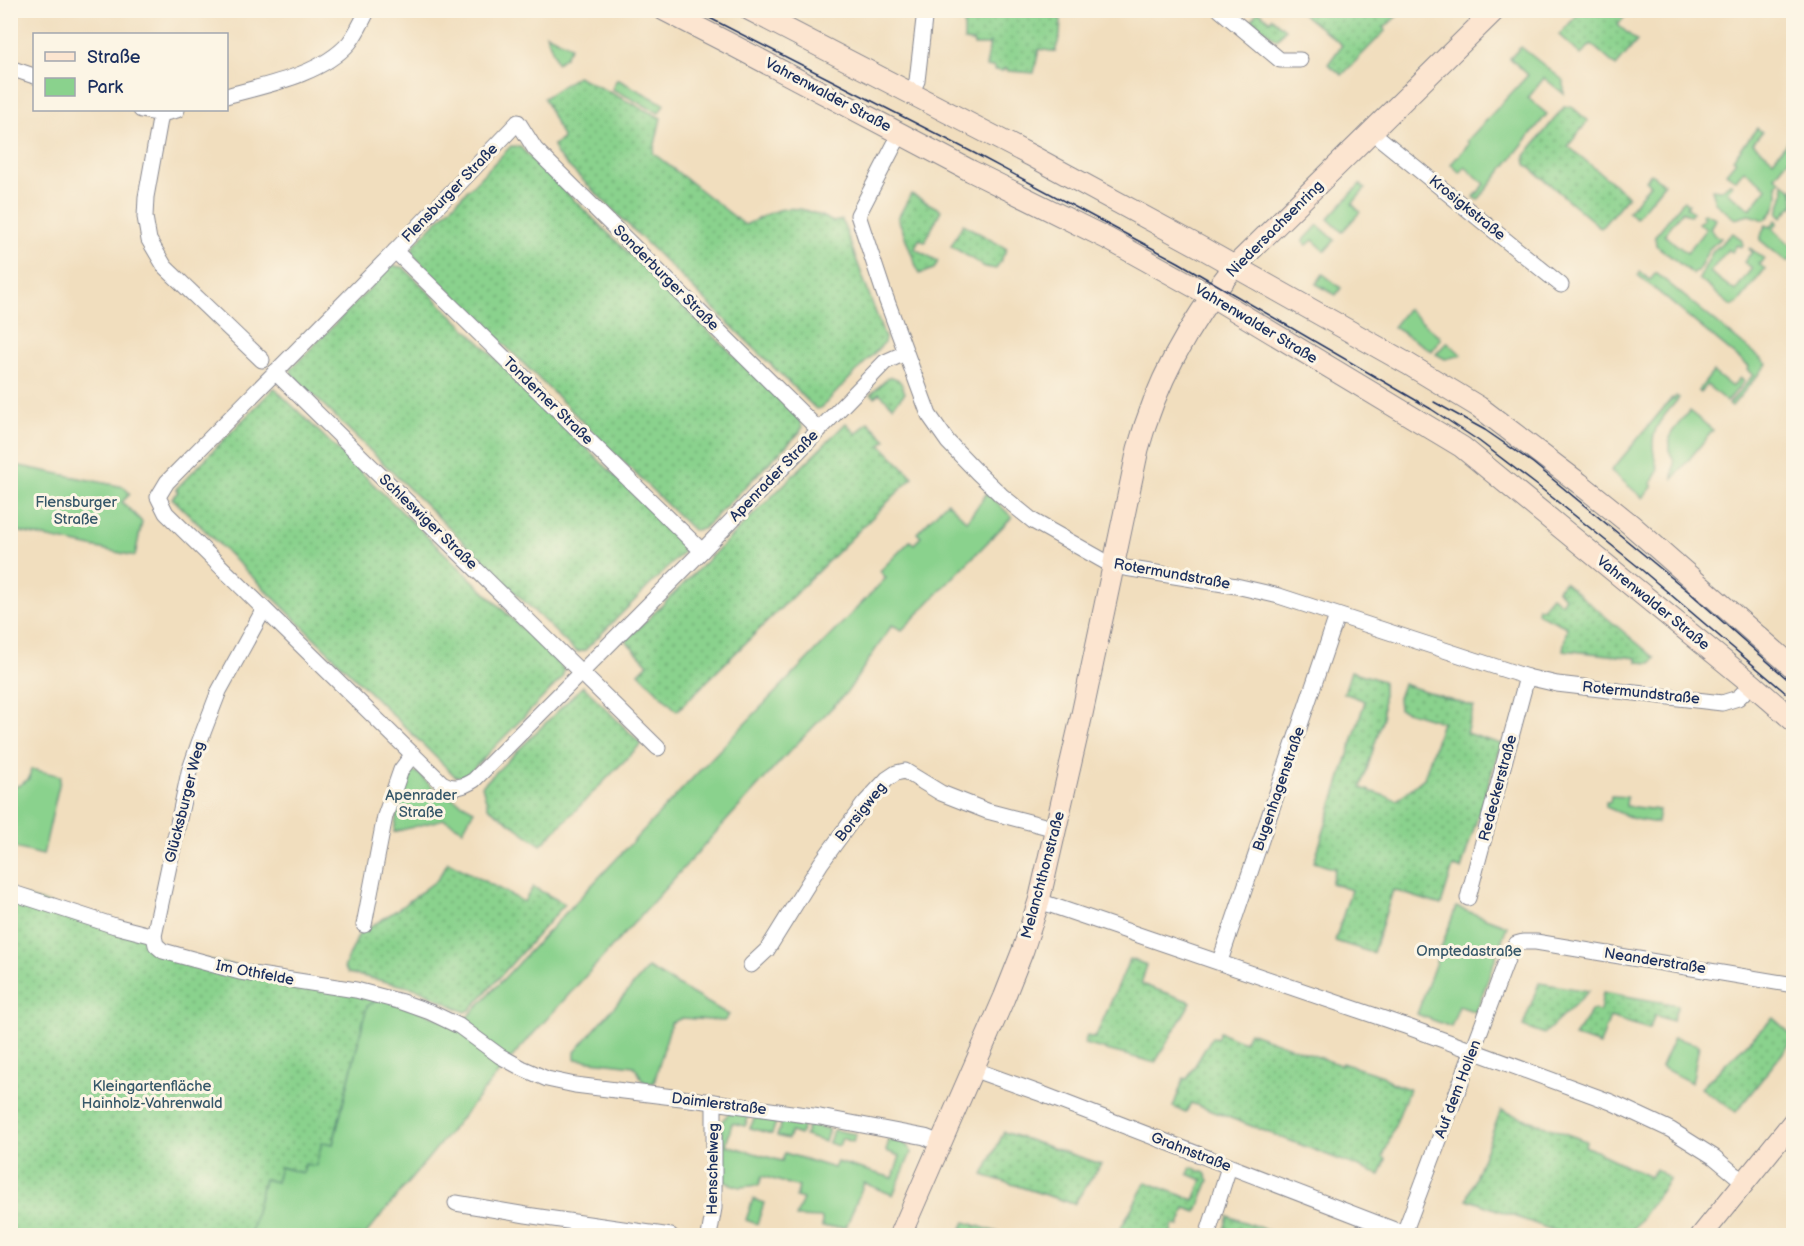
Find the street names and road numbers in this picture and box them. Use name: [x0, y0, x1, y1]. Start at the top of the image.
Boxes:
street label: Vahrenwalder Straße: [762, 54, 894, 136]
street label: Flensburger Straße: [398, 140, 502, 246]
street label: Krosigkstraße: [1425, 171, 1509, 245]
street label: Niedersachsenring: [1222, 176, 1328, 282]
street label: Sonderburger Straße: [609, 221, 723, 335]
street label: Vahrenwalder Straße: [1191, 280, 1321, 368]
street label: Tonderner Straße: [499, 353, 597, 449]
street label: Apenrader Straße: [725, 426, 823, 526]
street label: Schleswiger Straße: [375, 470, 481, 574]
street label: Vahrenwalder Straße: [1593, 552, 1714, 655]
street label: Rotermundstraße: [1112, 554, 1232, 594]
street label: Rotermundstraße: [1581, 677, 1701, 709]
street label: Bugenhagenstraße: [1249, 724, 1309, 854]
street label: Redeckerstraße: [1475, 733, 1521, 843]
street label: Glücksburger Weg: [161, 739, 209, 865]
street label: Borsigweg: [831, 778, 891, 846]
street label: Melanchthonstraße: [1017, 809, 1069, 941]
street label: Neanderstraße: [1603, 944, 1707, 978]
street label: Im Othfelde: [214, 956, 296, 990]
street label: Auf dem Hollen: [1431, 1037, 1485, 1141]
street label: Daimlerstraße: [670, 1089, 768, 1119]
street label: Henschelweg: [703, 1123, 723, 1215]
street label: Grahnstraße: [1148, 1128, 1234, 1176]

